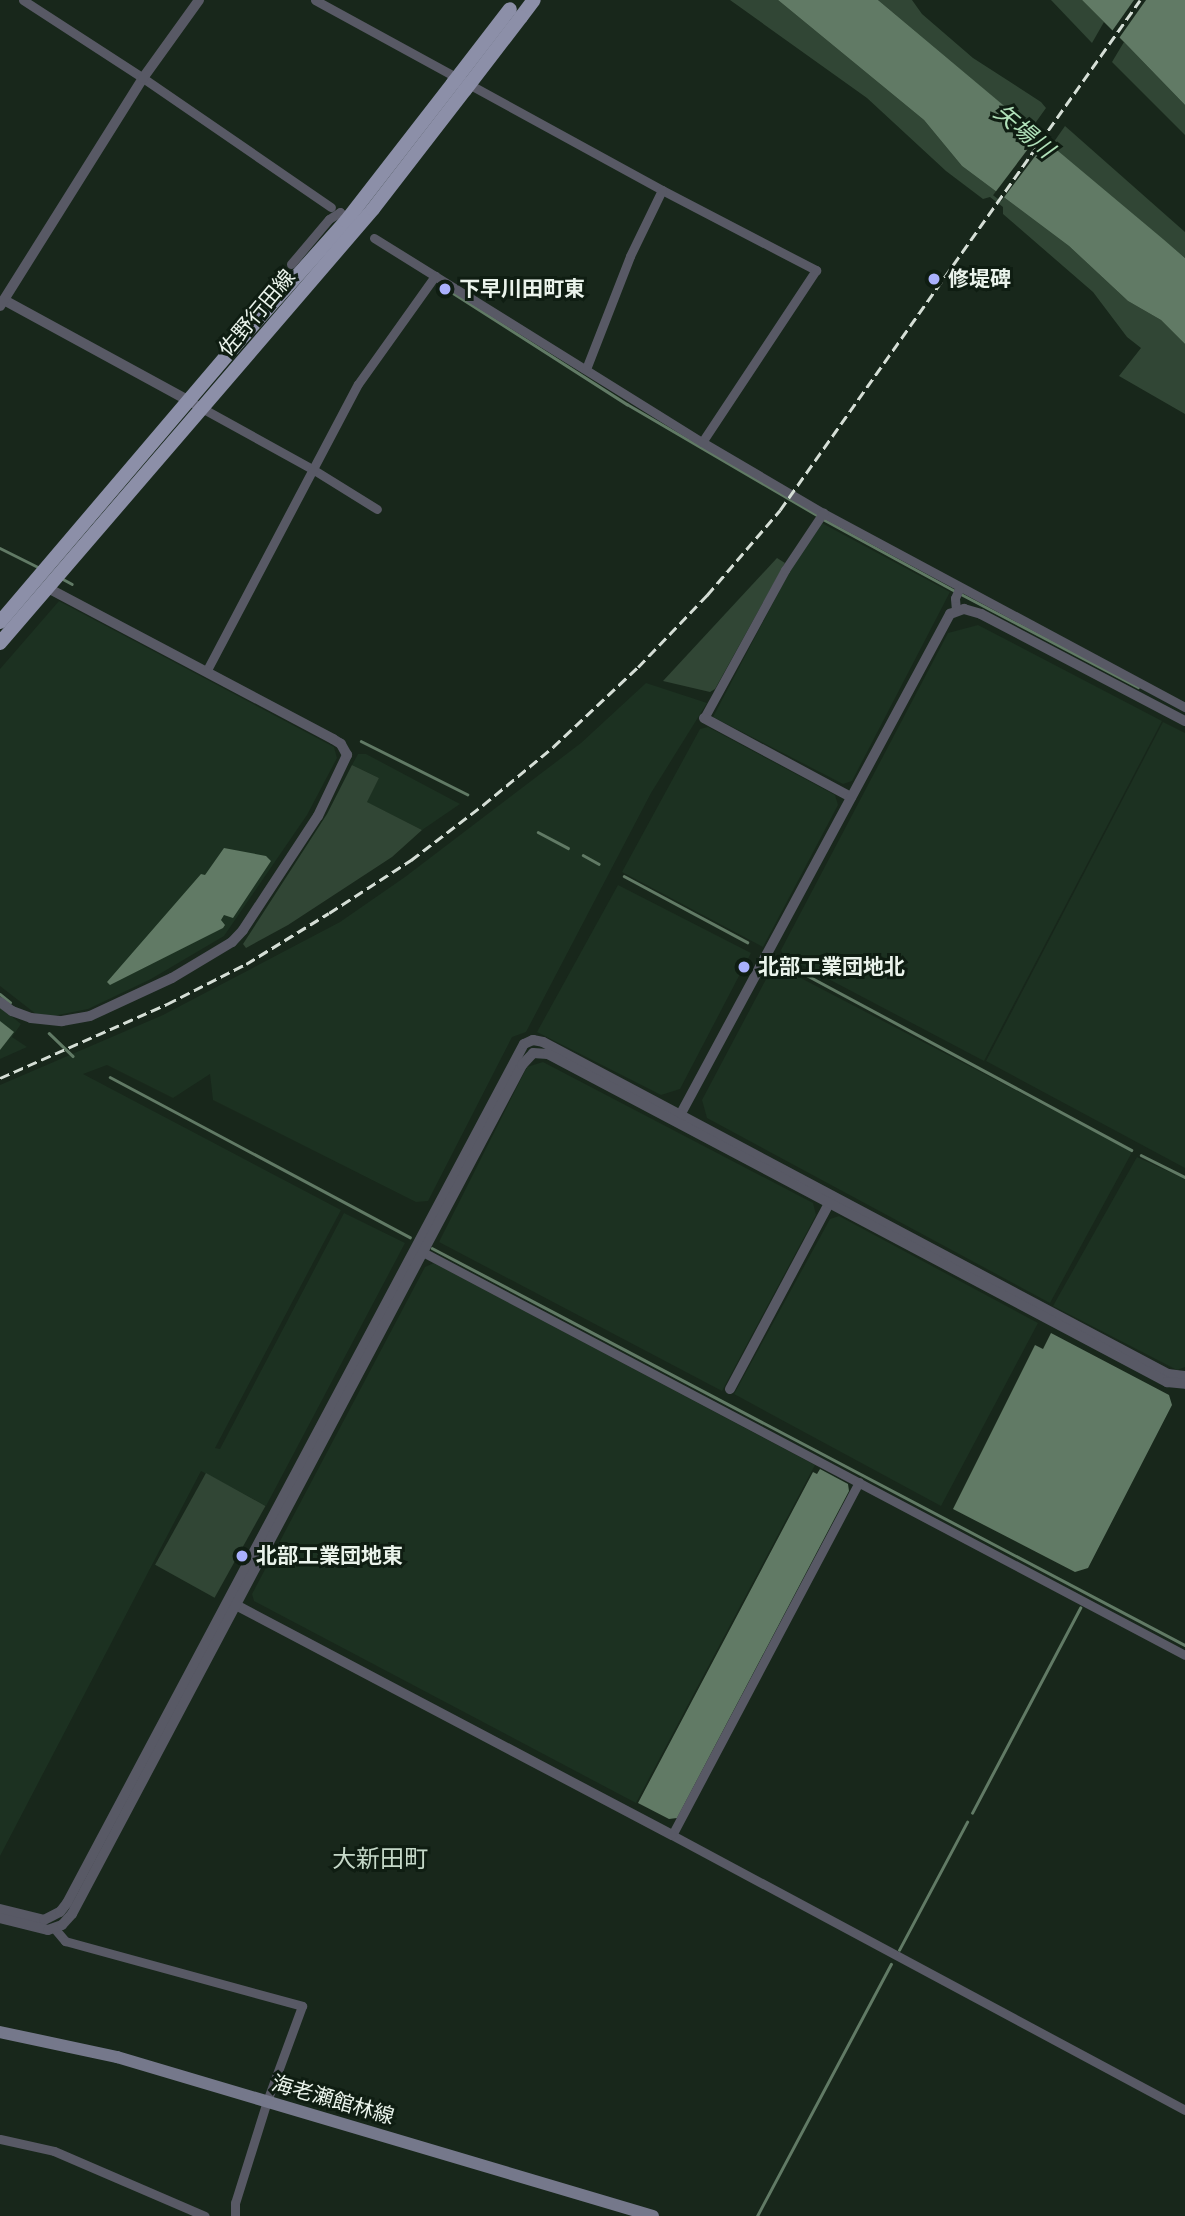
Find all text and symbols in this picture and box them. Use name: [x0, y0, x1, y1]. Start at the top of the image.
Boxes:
water label: 矢場川: [989, 98, 1059, 164]
street label: 佐野行田線: [214, 265, 300, 361]
place label: 修堤碑: [948, 266, 1011, 292]
marker: 修堤碑: [926, 271, 942, 287]
place label: 下早川田町東: [459, 276, 585, 302]
marker: 下早川田町東: [437, 281, 453, 297]
place label: 北部工業団地北: [758, 954, 905, 980]
marker: 北部工業団地北: [736, 959, 752, 975]
place label: 北部工業団地東: [256, 1543, 403, 1569]
marker: 北部工業団地東: [234, 1548, 250, 1564]
district label: 大新田町: [332, 1845, 428, 1873]
street label: 海老瀬館林線: [269, 2071, 397, 2129]

